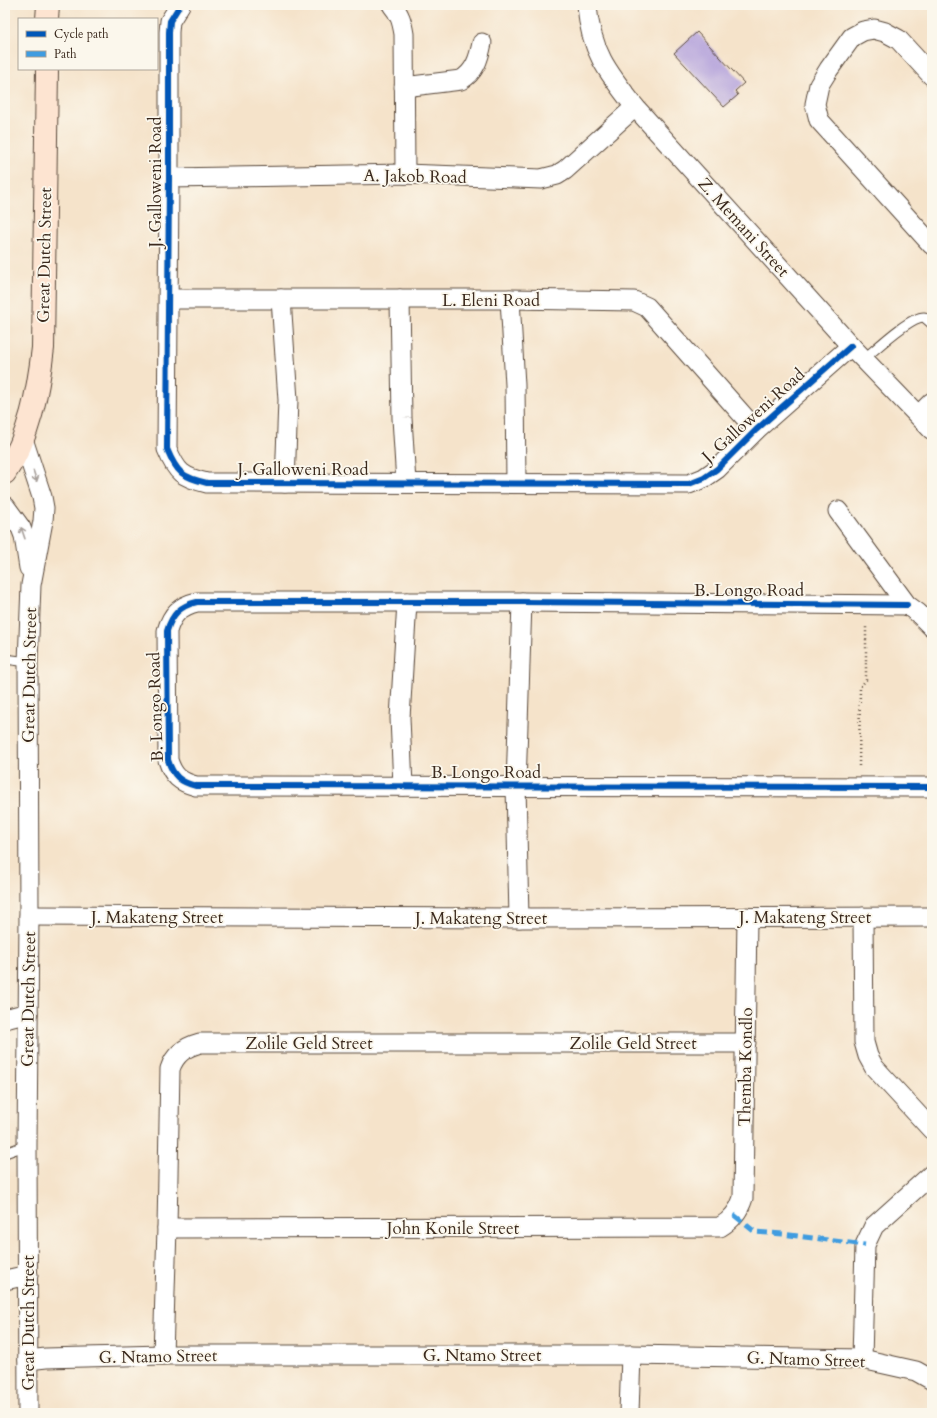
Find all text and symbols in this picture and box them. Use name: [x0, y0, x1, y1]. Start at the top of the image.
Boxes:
legend: [18, 18, 158, 70]
text: Cycle path: [54, 26, 109, 42]
text: Path: [54, 46, 77, 62]
street label: J. Galloweni Road: [144, 117, 167, 251]
street label: A. Jakob Road: [363, 164, 467, 189]
street label: Z. Memani Street: [693, 173, 795, 282]
street label: Great Dutch Street: [32, 186, 57, 323]
street label: L. Eleni Road: [442, 289, 540, 312]
street label: J. Galloweni Road: [695, 363, 810, 470]
street label: J. Galloweni Road: [235, 458, 369, 481]
one-way arrow: [32, 470, 39, 483]
one-way arrow: [18, 528, 26, 540]
street label: B. Longo Road: [694, 579, 804, 602]
street label: Great Dutch Street: [17, 606, 42, 743]
street label: B. Longo Road: [142, 652, 169, 762]
street label: B. Longo Road: [431, 761, 541, 784]
street label: J. Makateng Street: [88, 906, 224, 929]
street label: J. Makateng Street: [736, 906, 872, 929]
street label: J. Makateng Street: [412, 907, 548, 930]
street label: Great Dutch Street: [16, 930, 41, 1067]
street label: Themba Kondlo: [733, 1007, 758, 1127]
street label: Zolile Geld Street: [245, 1032, 373, 1055]
street label: Zolile Geld Street: [569, 1032, 697, 1055]
street label: John Konile Street: [384, 1217, 520, 1240]
street label: Great Dutch Street: [17, 1255, 40, 1391]
street label: G. Ntamo Street: [99, 1344, 218, 1369]
street label: G. Ntamo Street: [423, 1344, 542, 1367]
street label: G. Ntamo Street: [746, 1346, 866, 1373]

